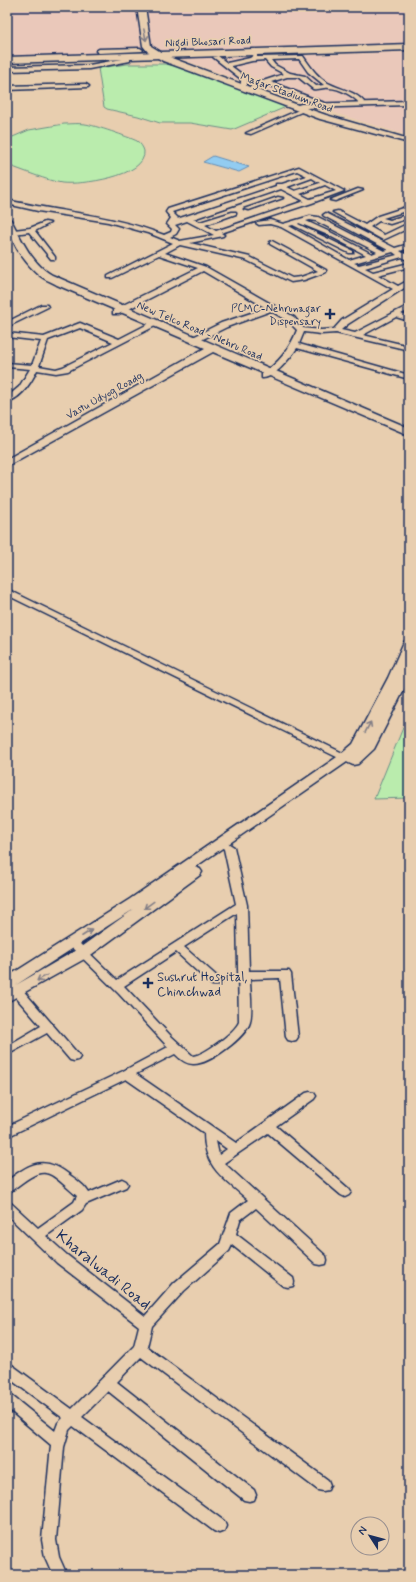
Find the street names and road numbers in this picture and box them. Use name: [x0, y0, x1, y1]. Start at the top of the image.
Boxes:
street label: Nigdi Bhosari Road: [165, 34, 251, 52]
street label: Magar Stadium Road: [238, 70, 335, 118]
street label: New Telco Road - Nehru Road: [135, 298, 265, 364]
street label: Vastu Udyog Roadg: [64, 369, 146, 424]
street label: Kharalwadi Road: [51, 1225, 155, 1315]

